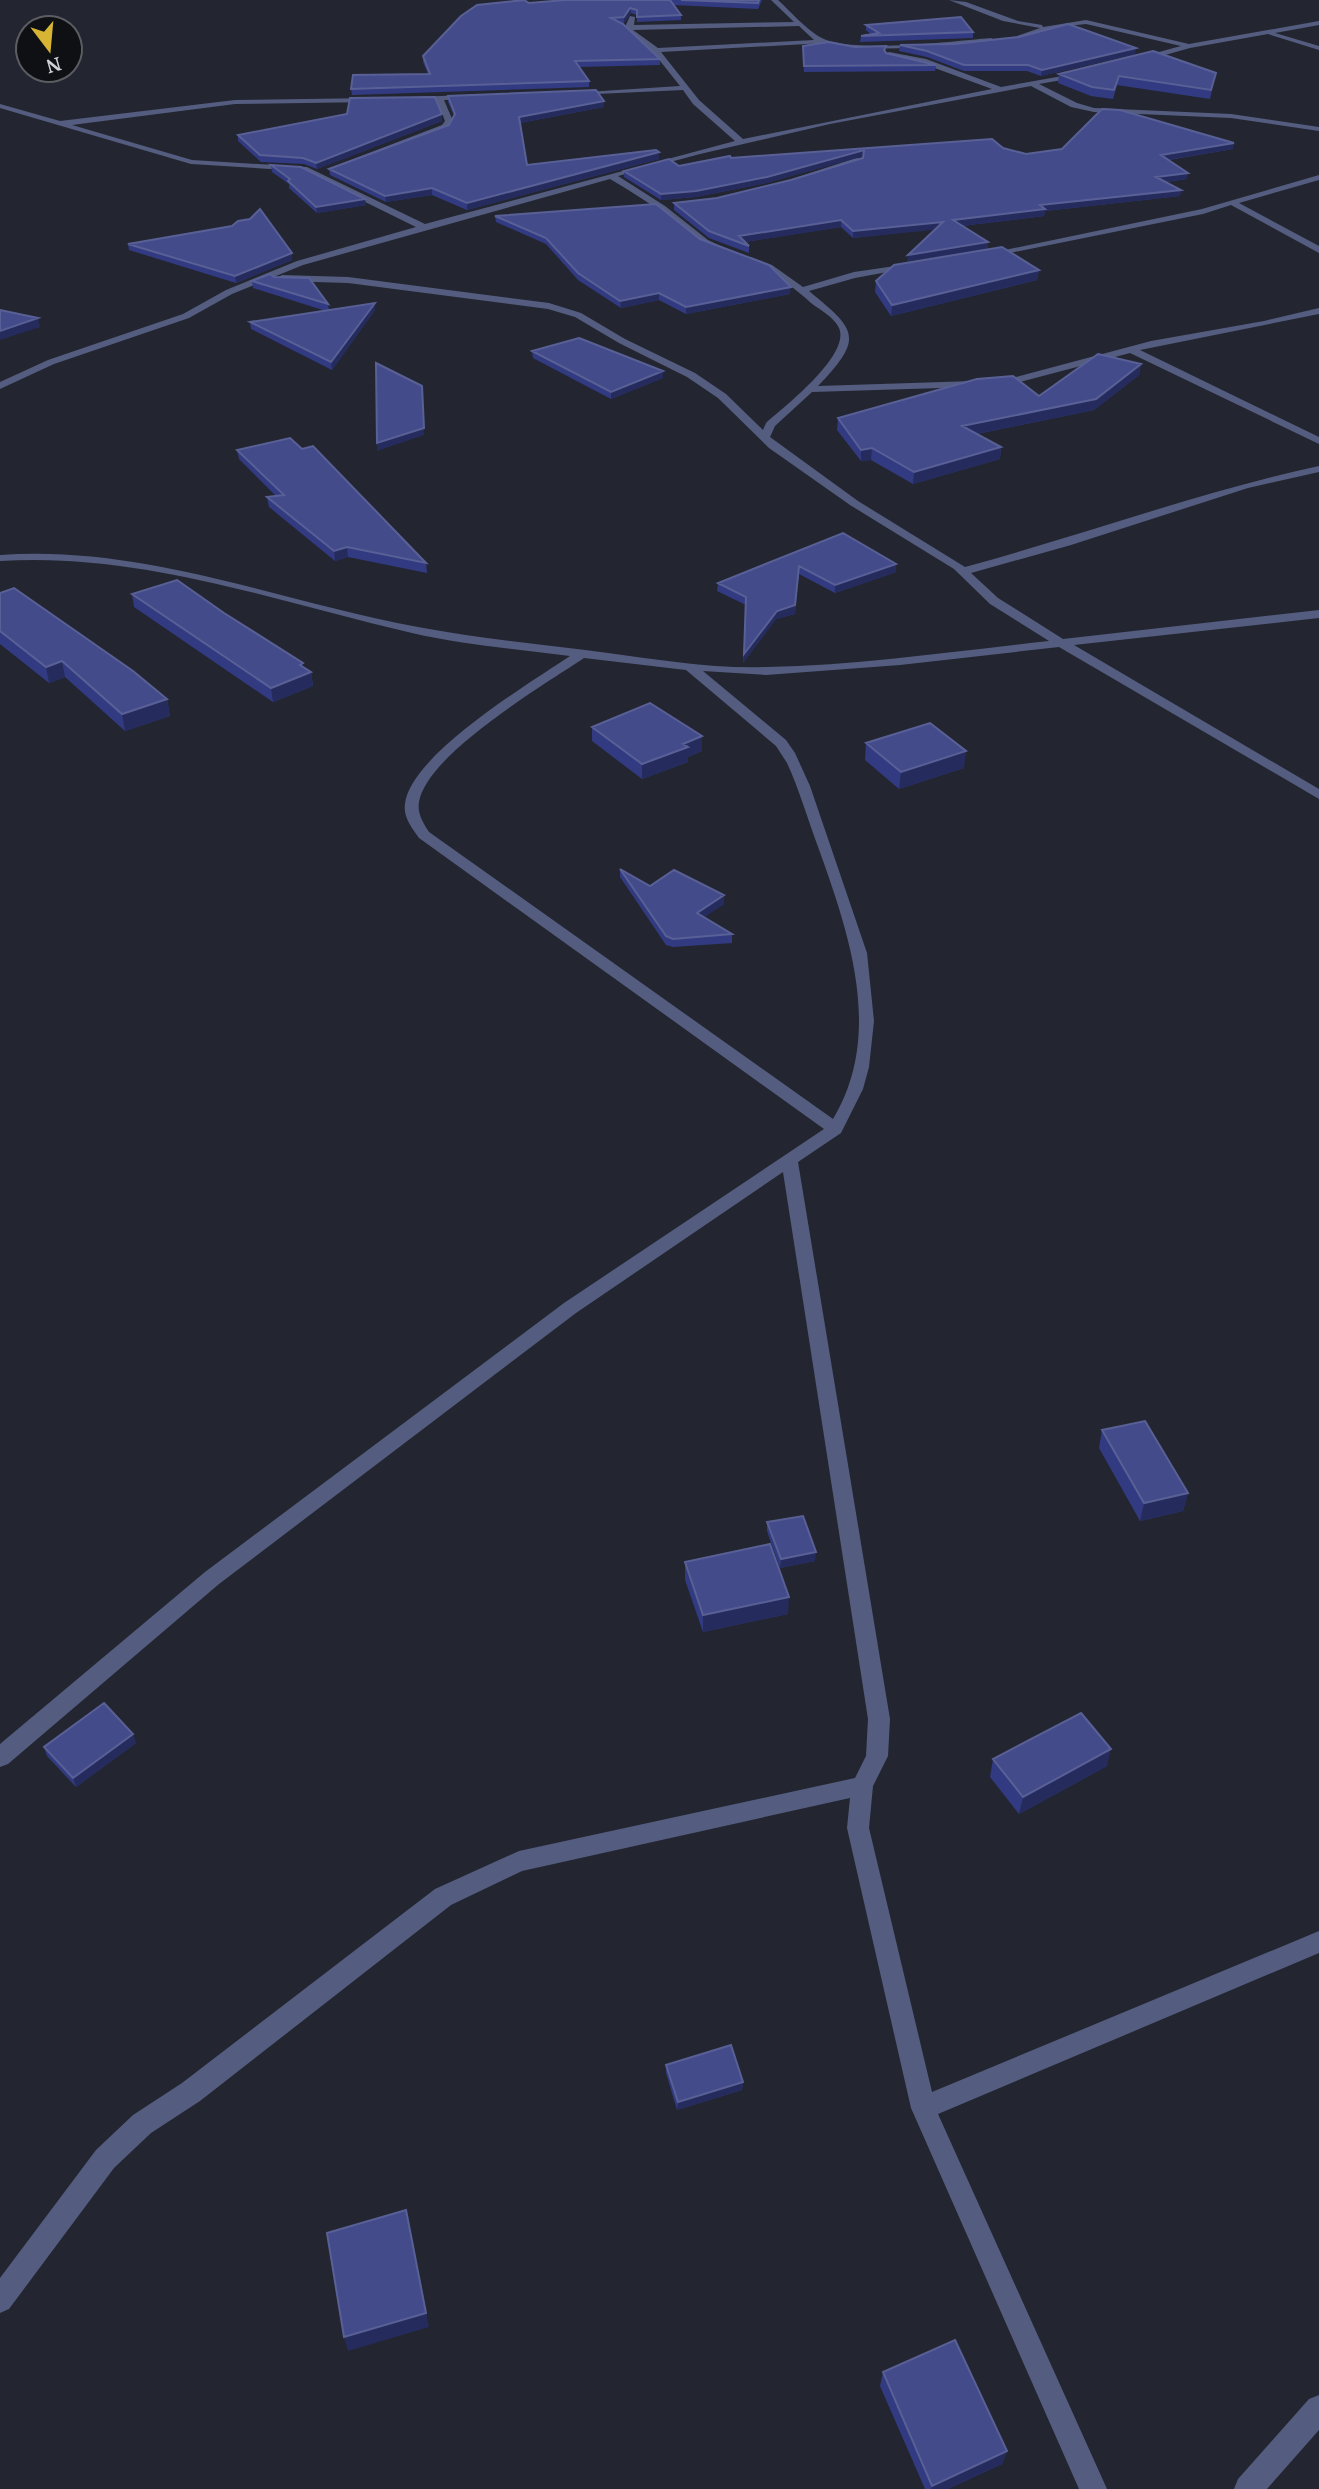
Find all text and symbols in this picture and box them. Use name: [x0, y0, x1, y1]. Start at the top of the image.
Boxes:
north arrow: [14, 14, 84, 84]
text: N: [43, 52, 64, 80]

